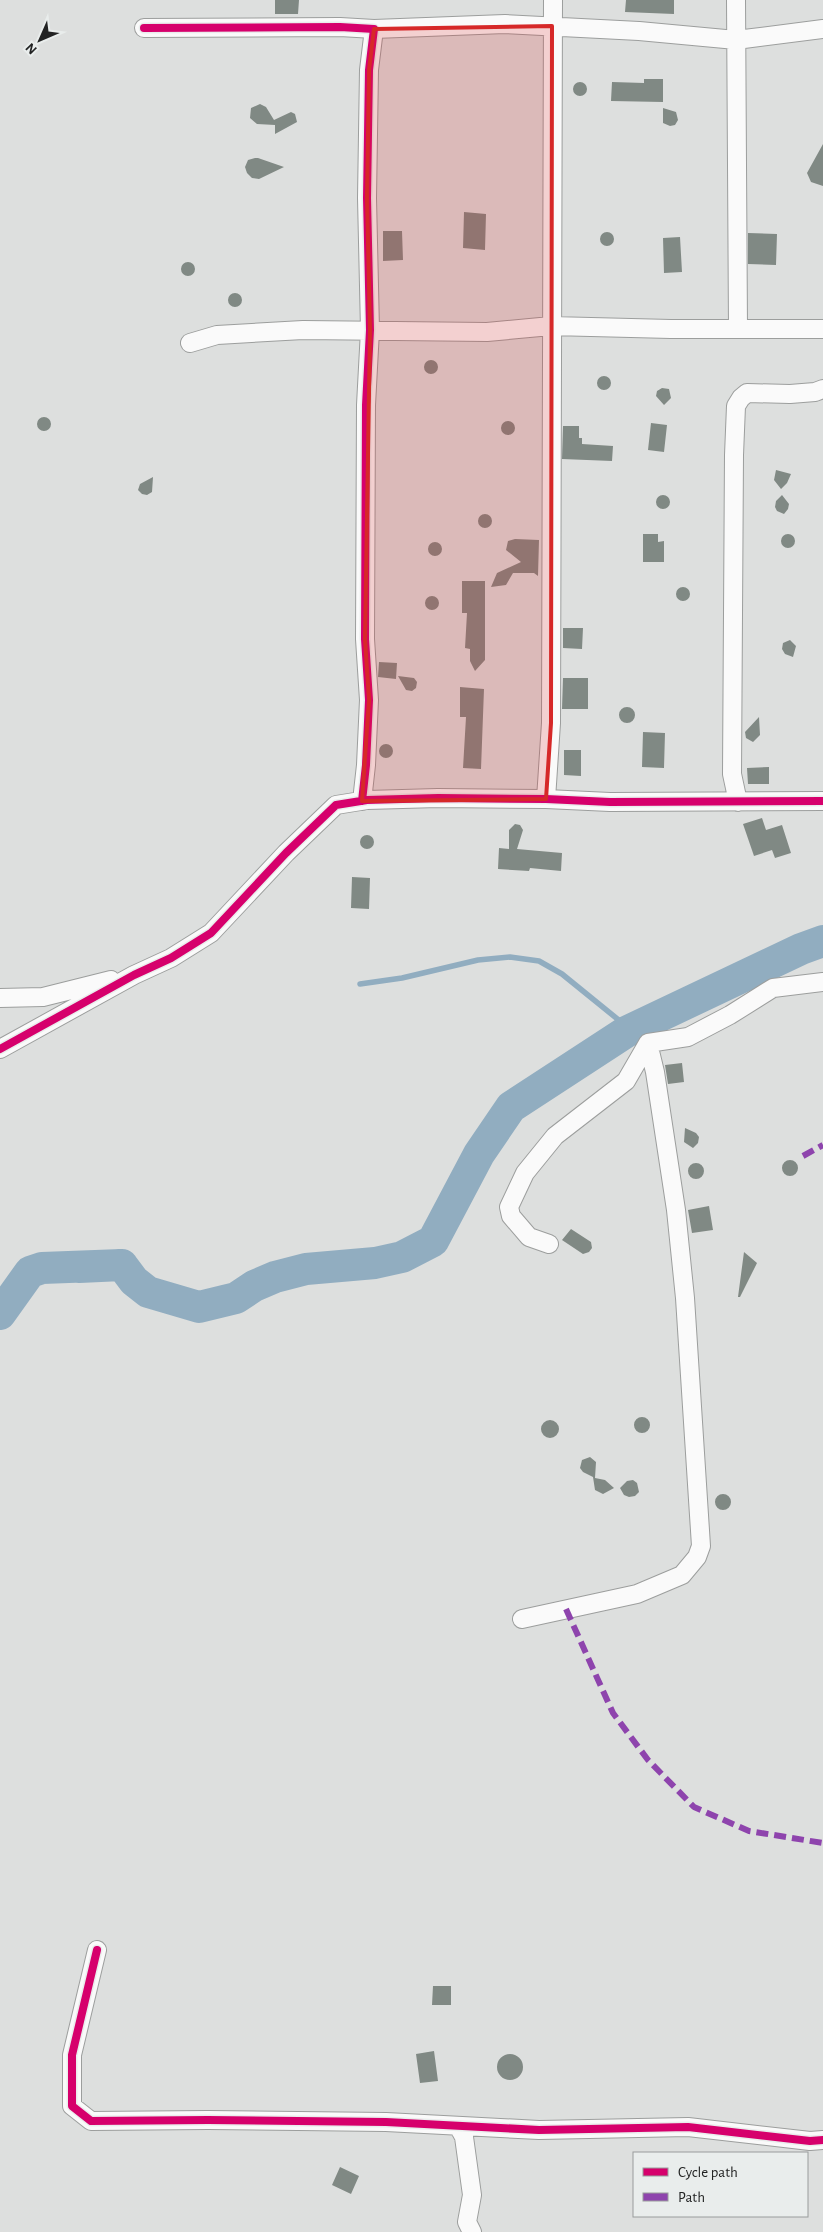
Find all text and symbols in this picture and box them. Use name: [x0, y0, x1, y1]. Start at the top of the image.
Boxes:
north arrow: [15, 15, 65, 65]
text: N: [23, 40, 40, 57]
legend: [633, 2152, 808, 2217]
text: Cycle path: [678, 2165, 738, 2180]
text: Path: [678, 2190, 705, 2205]

